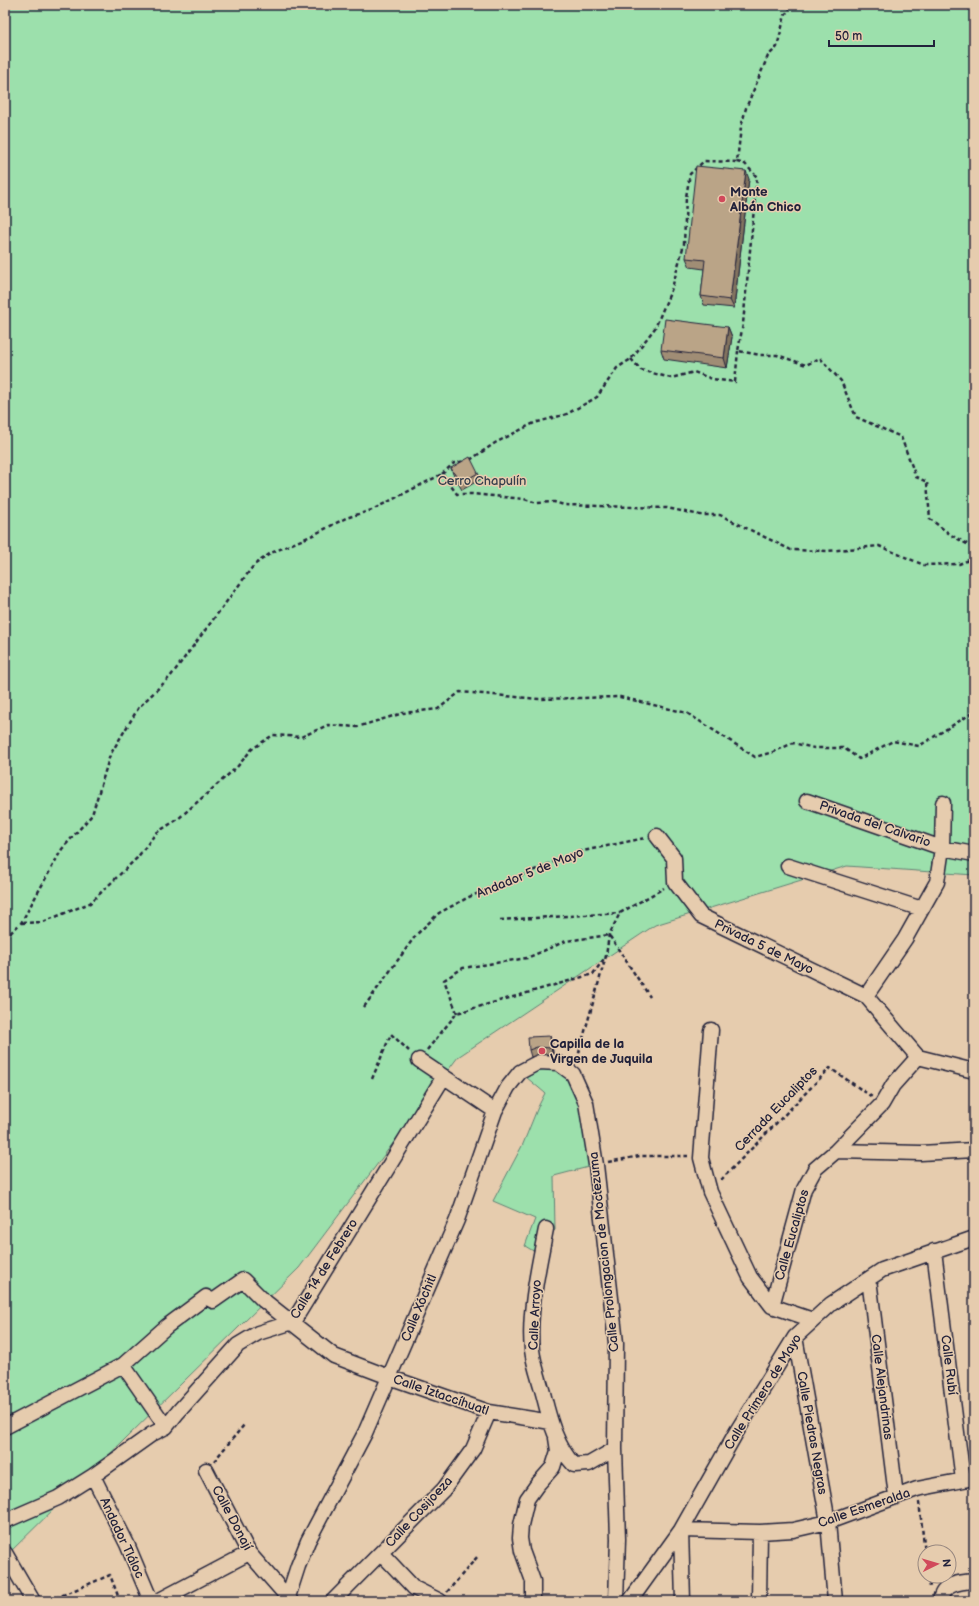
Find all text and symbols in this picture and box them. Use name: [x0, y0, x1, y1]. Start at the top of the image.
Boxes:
scale bar: [829, 22, 934, 48]
text: 50 m: [835, 29, 862, 44]
place label: Monte Albán Chico: [729, 184, 801, 215]
marker: Monte Albán Chico: [717, 194, 727, 204]
park label: Cerro Chapulín: [438, 473, 526, 489]
street label: Privada del Calvario: [817, 797, 933, 851]
street label: Andador 5 de Mayo: [474, 844, 586, 902]
street label: Privada 5 de Mayo: [712, 916, 816, 978]
place label: Capilla de la Virgen de Juquila: [550, 1036, 653, 1067]
marker: Capilla de la Virgen de Juquila: [537, 1046, 547, 1056]
street label: Cerrada Eucaliptos: [731, 1063, 821, 1155]
street label: Calle Prolongacion de Moctezuma: [586, 1151, 622, 1353]
street label: Calle Eucaliptos: [771, 1187, 813, 1282]
street label: Calle 14 de Febrero: [287, 1216, 361, 1322]
street label: Calle Xóchitl: [398, 1272, 440, 1344]
street label: Calle Arroyo: [525, 1279, 545, 1351]
street label: Calle Primero de Mayo: [721, 1331, 805, 1453]
street label: Calle Alejandrinas: [868, 1333, 896, 1441]
street label: Calle Rubí: [937, 1334, 961, 1397]
street label: Calle Piedras Negras: [793, 1370, 831, 1496]
street label: Calle Iztaccíhuatl: [391, 1371, 491, 1419]
street label: Calle Cosijoeza: [382, 1473, 456, 1551]
street label: Calle Donají: [208, 1483, 256, 1554]
street label: Calle Esmeralda: [816, 1485, 912, 1531]
street label: Andador Tláloc: [96, 1495, 148, 1581]
north arrow: [917, 1544, 957, 1584]
text: N: [940, 1558, 953, 1568]

